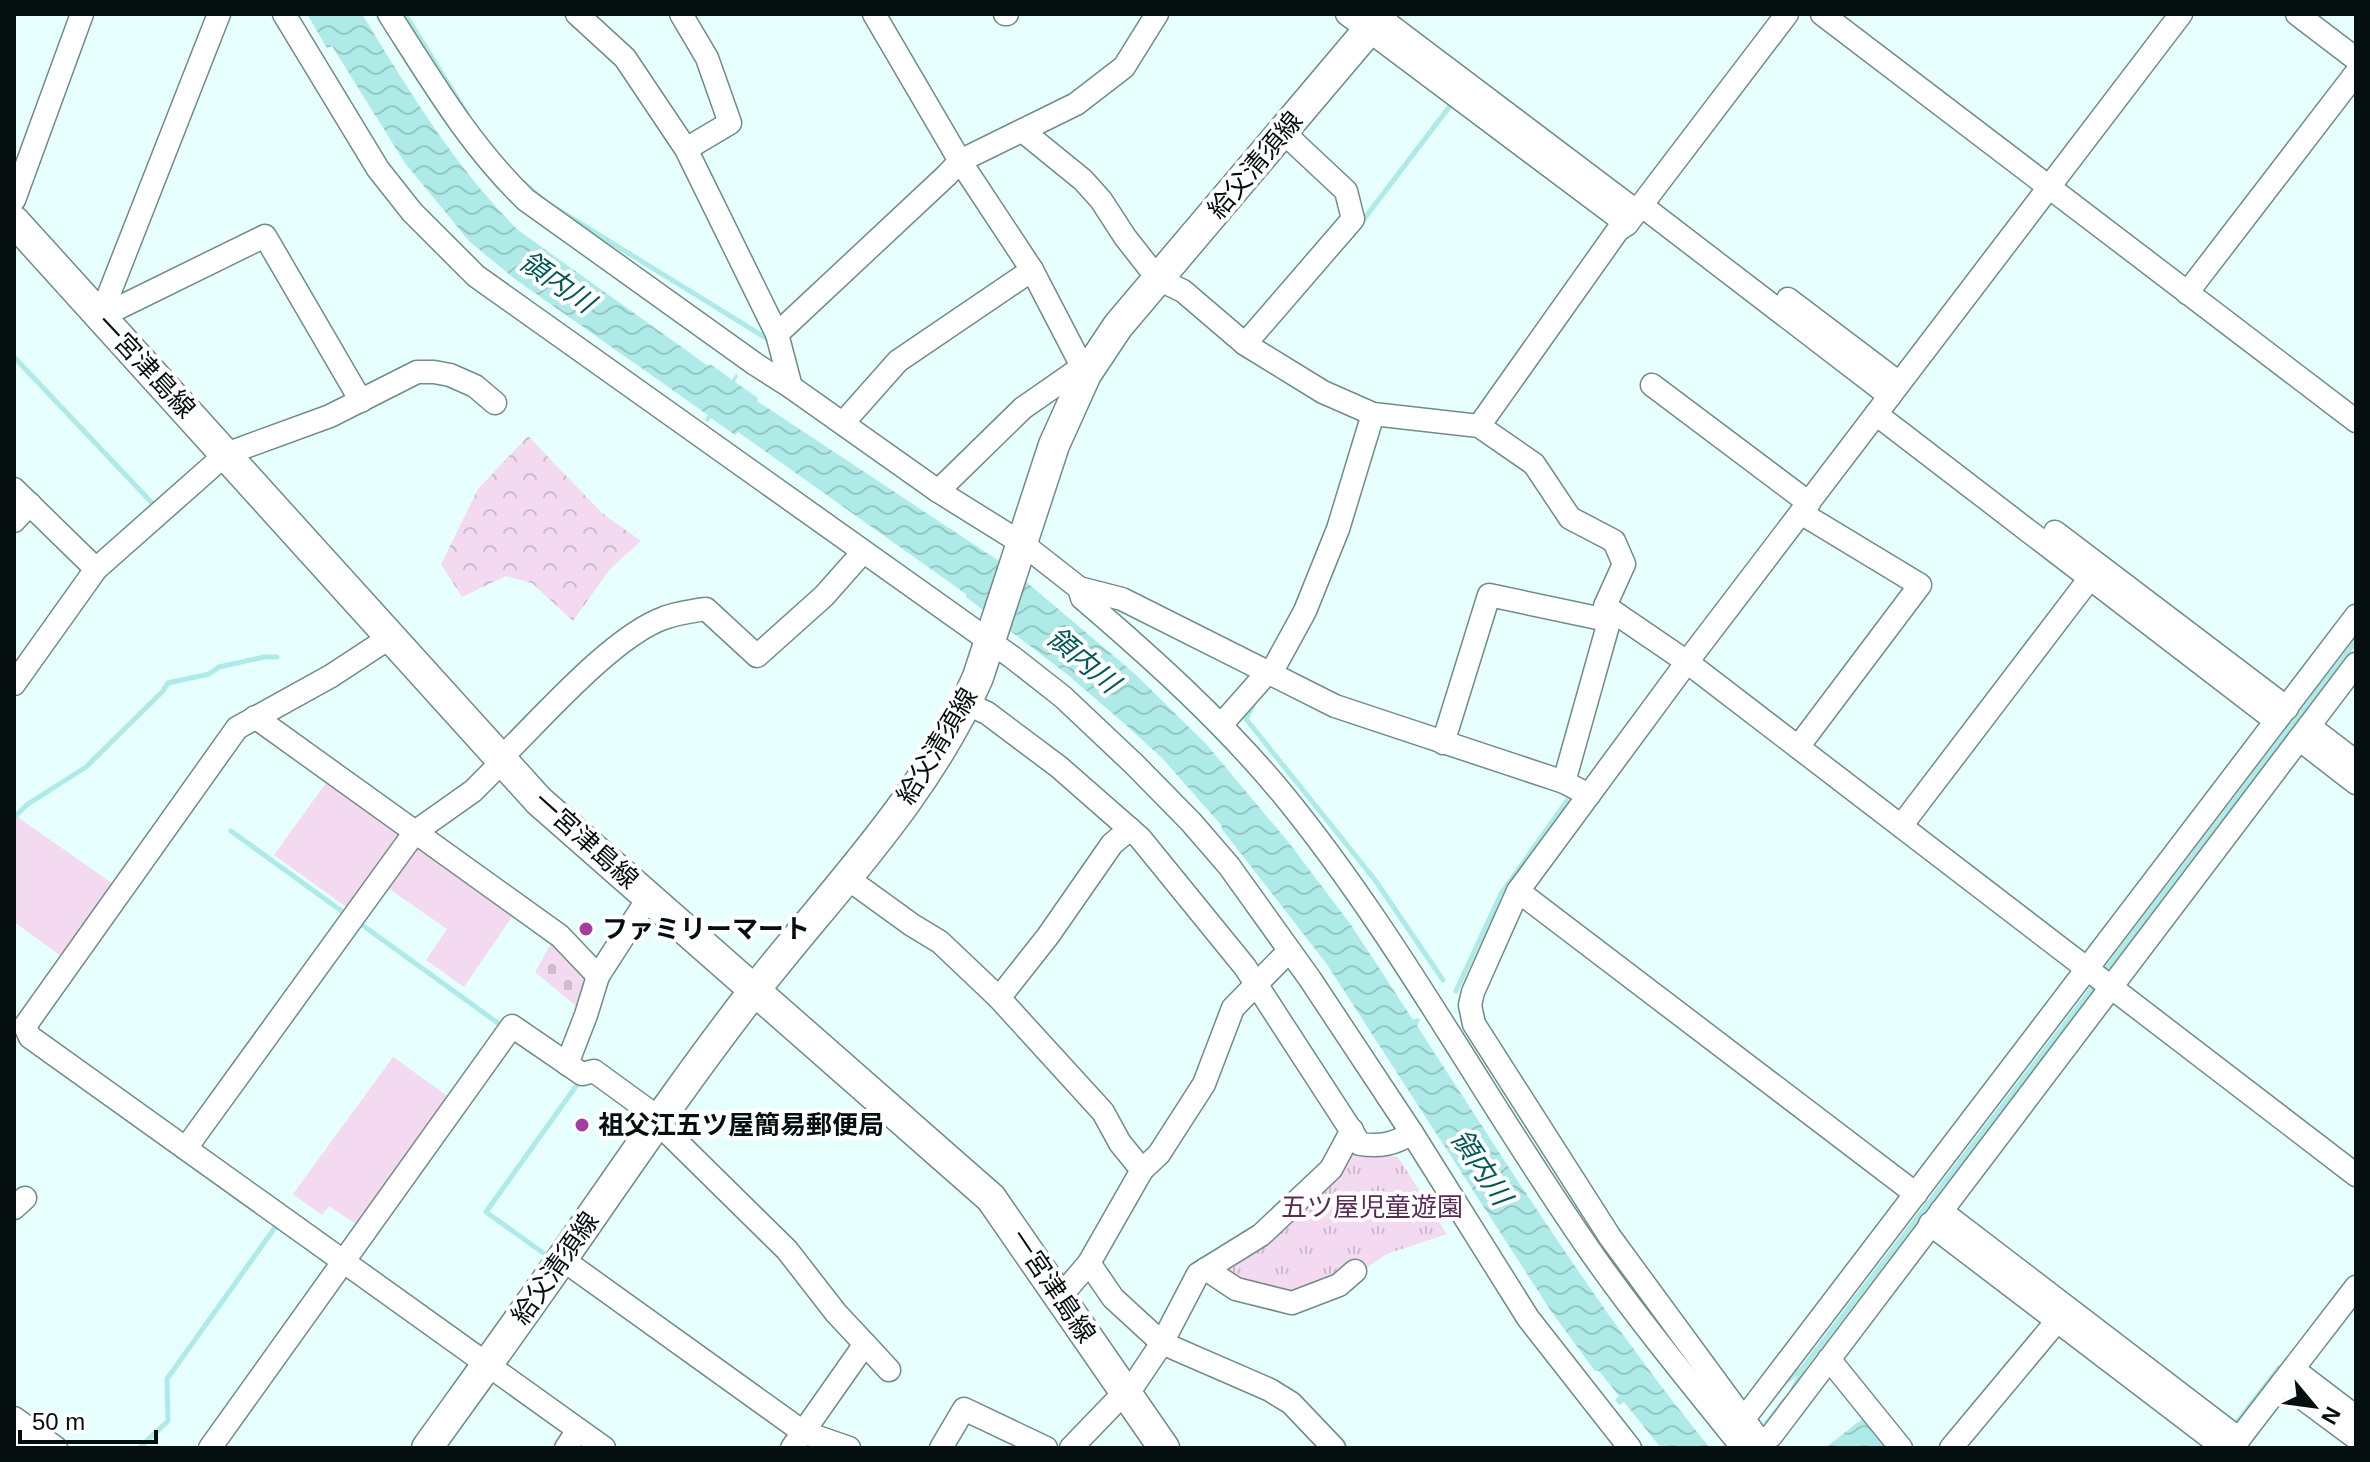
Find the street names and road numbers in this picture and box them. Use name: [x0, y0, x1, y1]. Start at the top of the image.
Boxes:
street label: 給父清須線: [1202, 106, 1308, 224]
street label: 一宮津島線: [91, 308, 201, 424]
street label: 給父清須線: [891, 683, 983, 809]
street label: 一宮津島線: [528, 785, 644, 895]
street label: 給父清須線: [505, 1206, 605, 1330]
street label: 一宮津島線: [1004, 1224, 1102, 1348]

